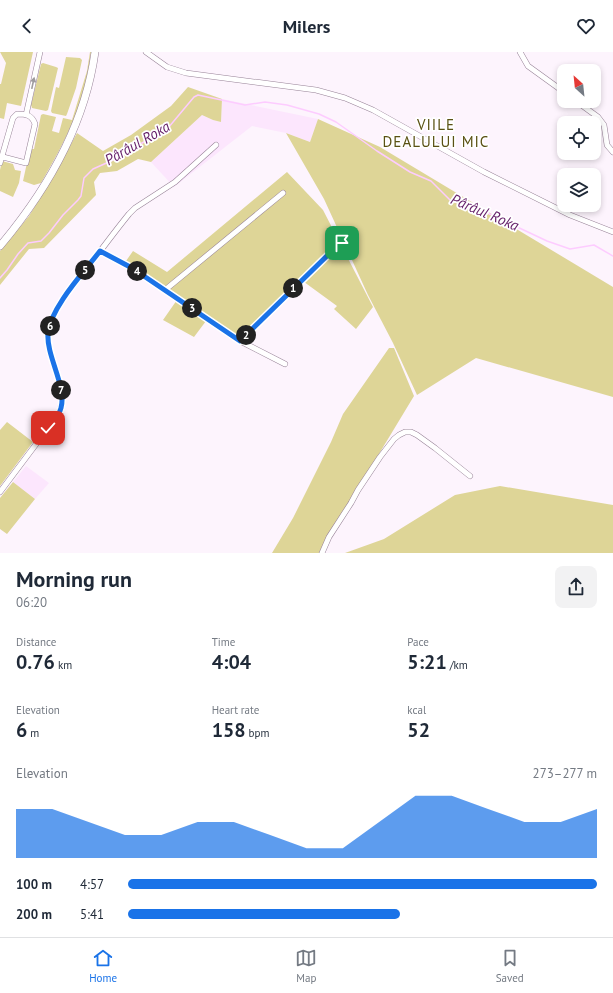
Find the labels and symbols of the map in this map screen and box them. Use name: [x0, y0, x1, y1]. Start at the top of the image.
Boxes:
north arrow: [557, 64, 601, 108]
one-way arrow: [30, 77, 36, 90]
district label: VIILE DEALULUI MIC: [383, 115, 489, 151]
water label: Pârâul Roka: [101, 116, 174, 169]
water label: Pârâul Roka: [448, 189, 523, 235]
pin: [325, 226, 359, 260]
pin: 5: [75, 260, 95, 280]
pin: 4: [127, 261, 147, 281]
pin: 1: [283, 278, 303, 298]
pin: 3: [182, 298, 202, 318]
pin: 6: [40, 316, 60, 336]
pin: 2: [236, 325, 256, 345]
pin: 7: [51, 380, 71, 400]
pin: [31, 411, 65, 445]

